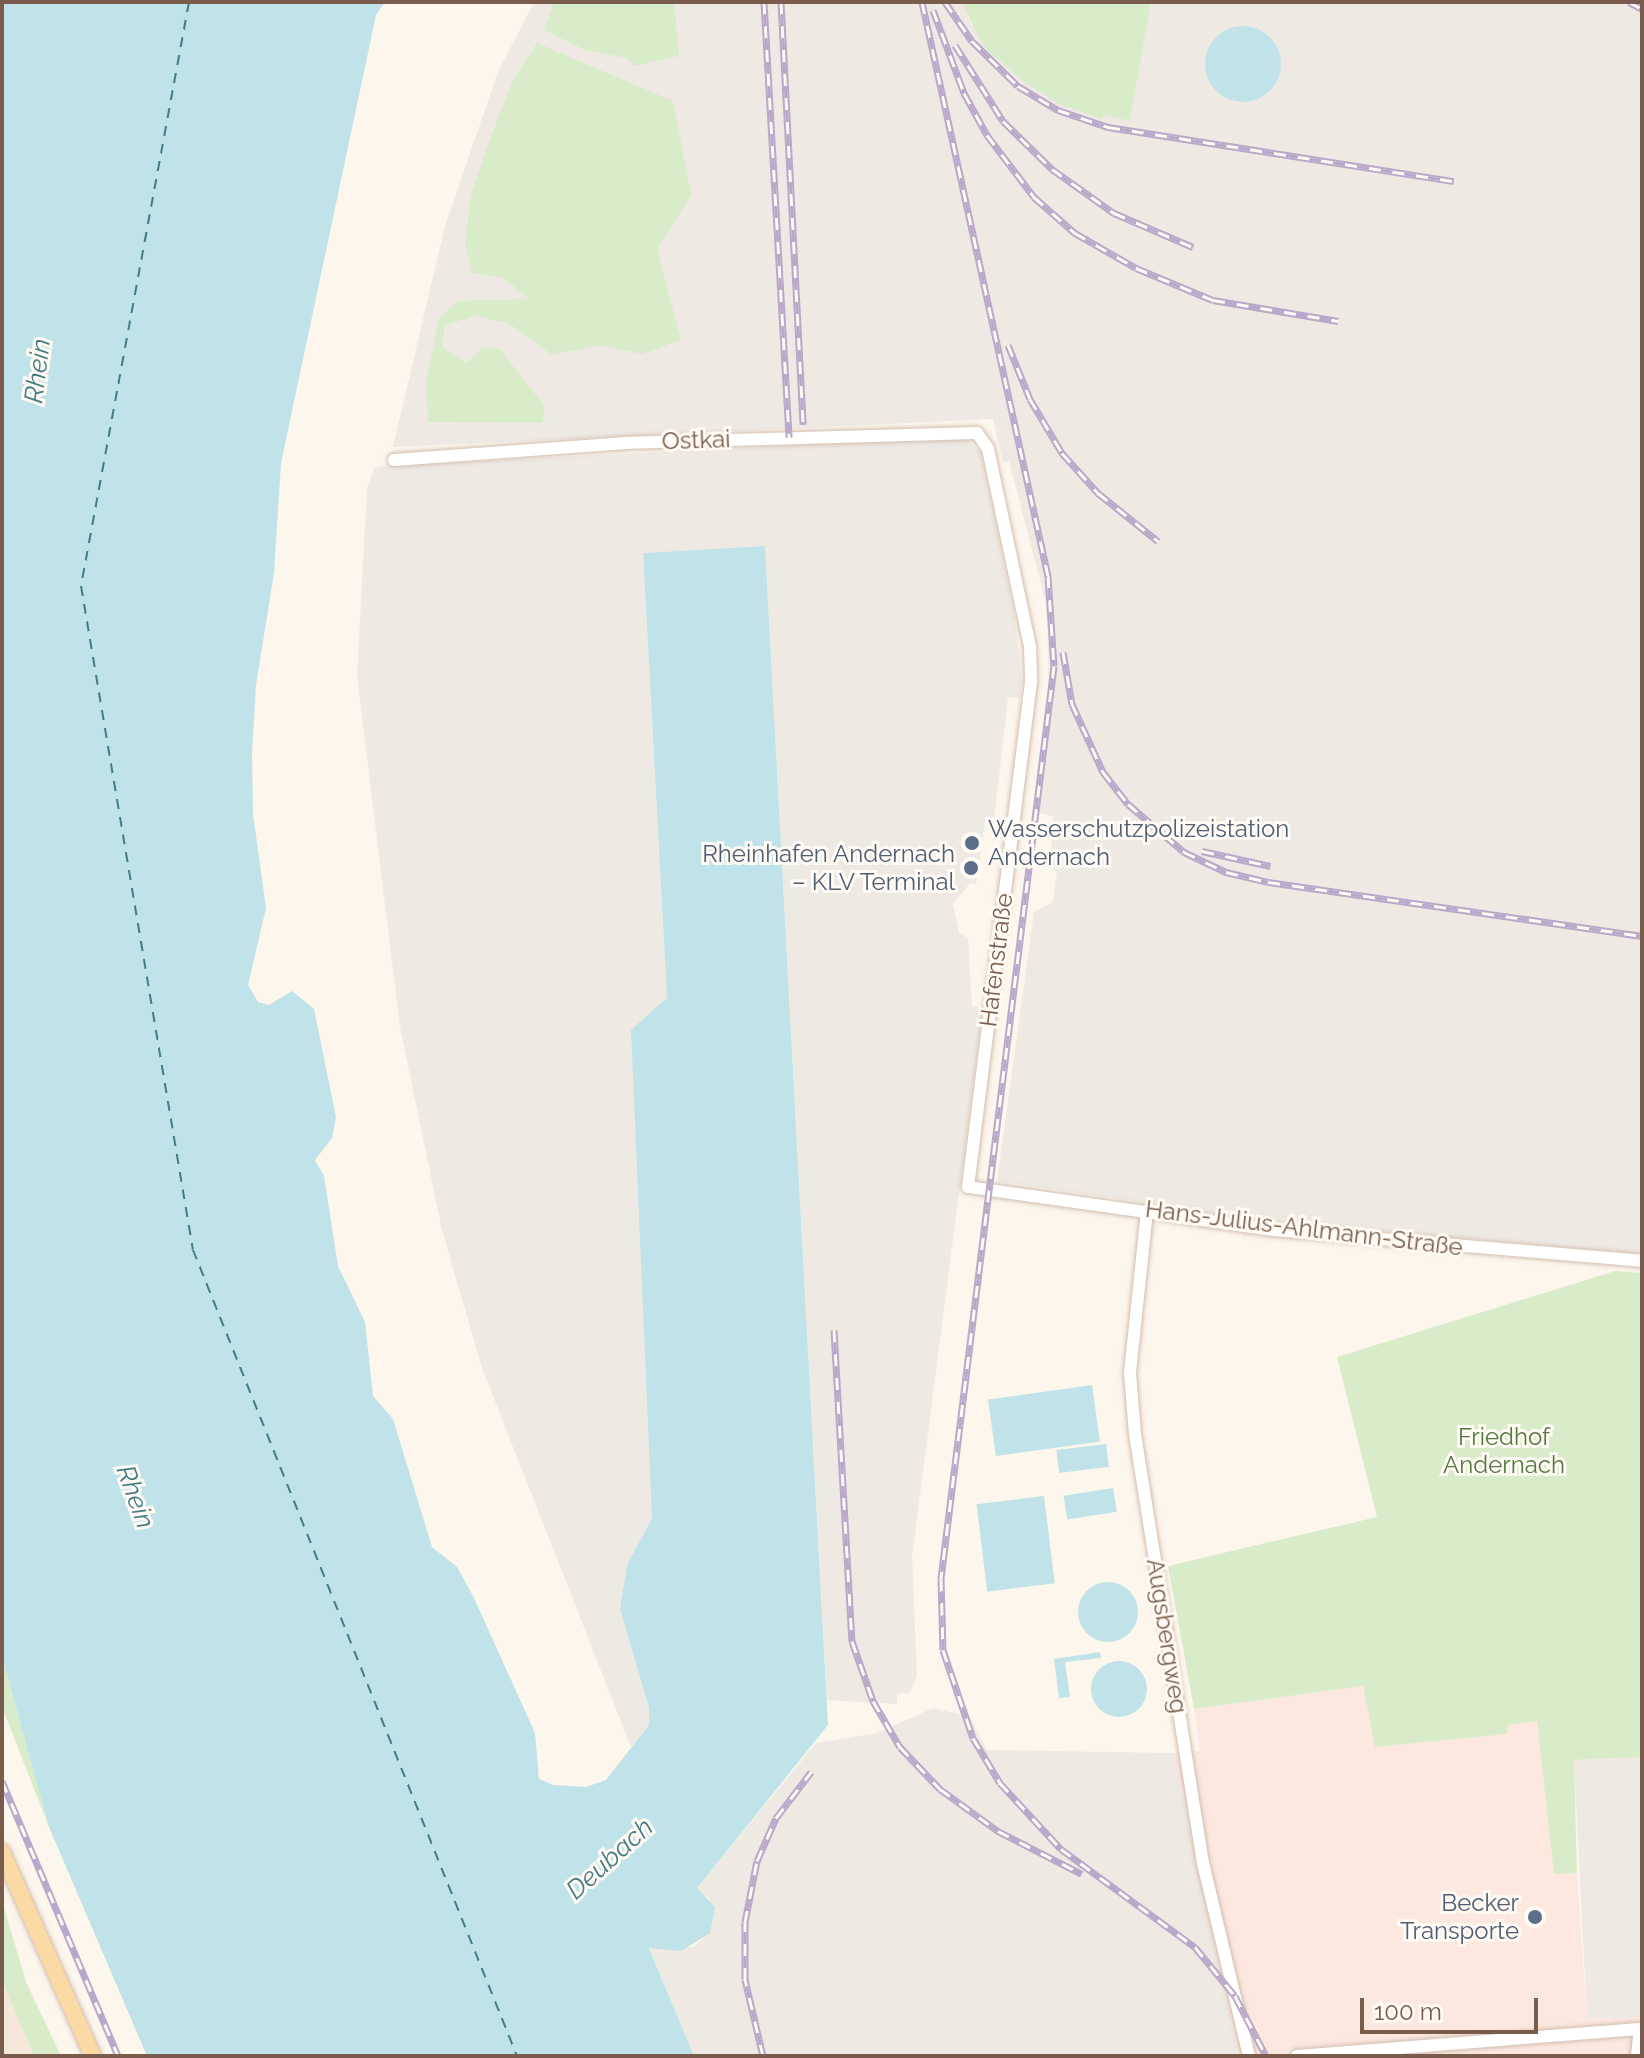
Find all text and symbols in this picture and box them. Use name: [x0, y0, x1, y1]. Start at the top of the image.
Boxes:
water label: Rhein: [19, 337, 57, 405]
street label: Ostkai: [661, 424, 731, 456]
place label: Wasserschutzpolizeistation Andernach: [988, 815, 1289, 871]
marker: Wasserschutzpolizeistation Andernach: [963, 834, 981, 852]
place label: Rheinhafen Andernach – KLV Terminal: [702, 840, 955, 896]
marker: Rheinhafen Andernach – KLV Terminal: [962, 859, 980, 877]
street label: Hafenstraße: [974, 891, 1018, 1029]
street label: Hans-Julius-Ahlmann-Straße: [1144, 1194, 1464, 1262]
park label: Friedhof Andernach: [1443, 1423, 1565, 1479]
water label: Rhein: [109, 1461, 161, 1533]
street label: Augsbergweg: [1141, 1556, 1193, 1716]
water label: Deubach: [560, 1812, 660, 1906]
place label: Becker Transporte: [1400, 1889, 1519, 1945]
marker: Becker Transporte: [1526, 1908, 1544, 1926]
scale bar: [1364, 1982, 1542, 2032]
text: 100 m: [1374, 1997, 1442, 2026]

